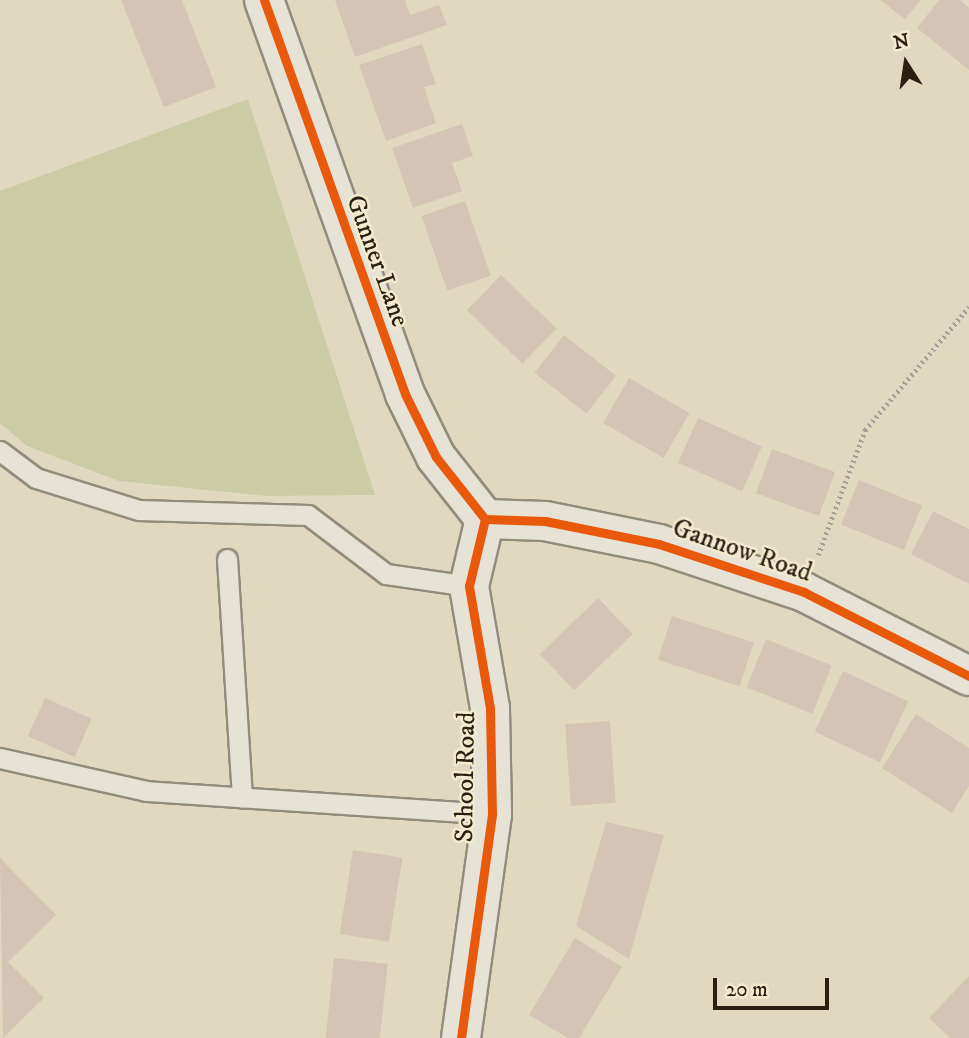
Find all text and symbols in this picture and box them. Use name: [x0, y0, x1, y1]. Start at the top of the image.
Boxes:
north arrow: [871, 28, 941, 98]
text: N: [891, 29, 912, 55]
street label: Gunner Lane: [339, 191, 415, 331]
street label: Gannow Road: [668, 513, 816, 589]
street label: School Road: [449, 711, 483, 843]
scale bar: [717, 964, 832, 1008]
text: 20 m: [726, 977, 768, 1003]

